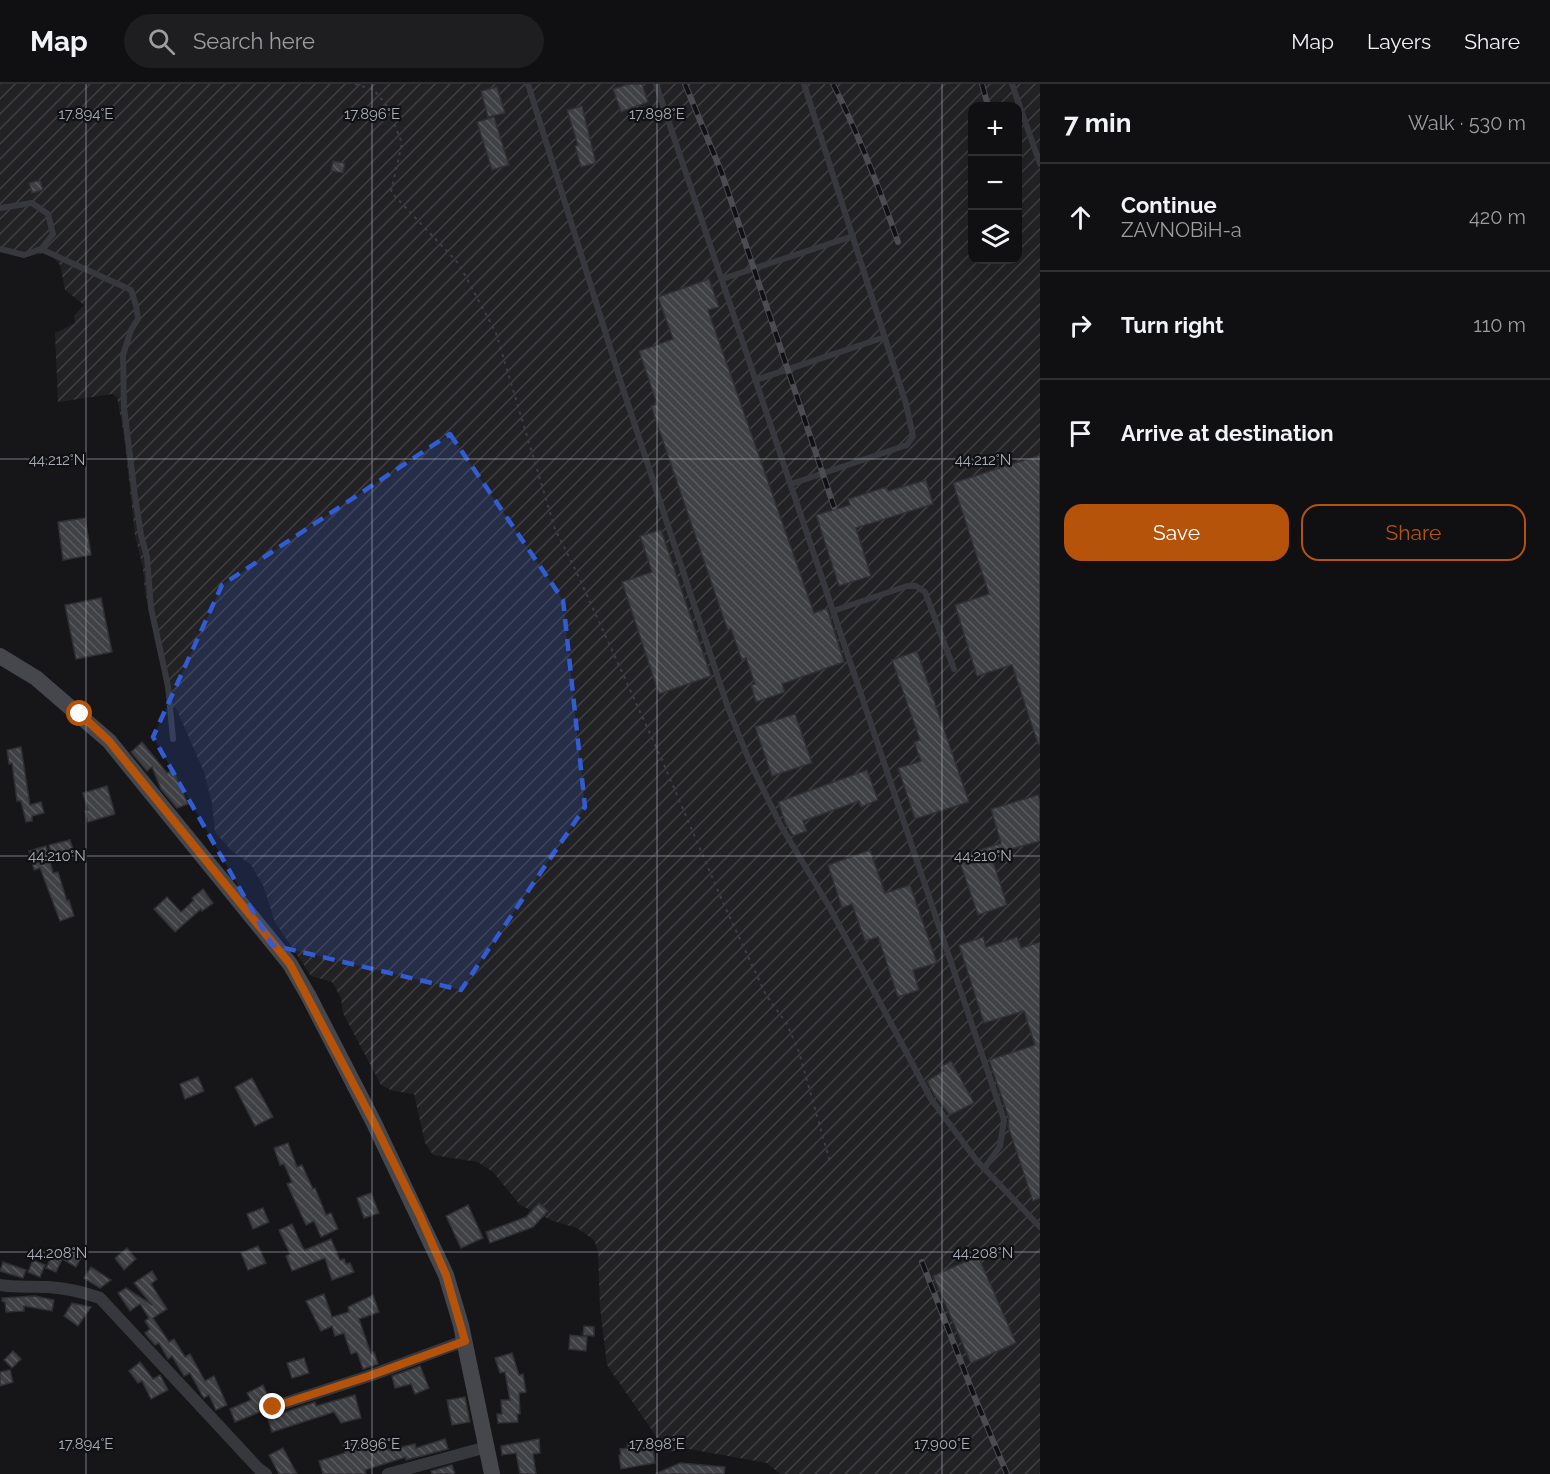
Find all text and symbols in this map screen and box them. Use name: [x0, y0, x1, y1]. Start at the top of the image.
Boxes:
search box: [124, 14, 544, 68]
text: Map: [30, 25, 88, 58]
icon: search: [145, 25, 178, 58]
text: Search here: [193, 28, 315, 54]
text: Map: [1291, 29, 1334, 54]
text: Layers: [1367, 29, 1431, 54]
text: Share: [1464, 29, 1520, 54]
map controls: [968, 102, 1022, 264]
button: +: [968, 102, 1022, 156]
text: 17.894°E: [58, 105, 114, 123]
text: 17.896°E: [344, 105, 400, 123]
text: 17.898°E: [629, 105, 685, 123]
text: 7 min: [1064, 108, 1131, 138]
text: Walk · 530 m: [1408, 111, 1526, 135]
button: −: [968, 156, 1022, 210]
text: Continue: [1121, 192, 1217, 218]
icon: ahead: [1064, 201, 1097, 234]
text: 420 m: [1469, 205, 1526, 229]
button: layers: [968, 210, 1022, 264]
text: ZAVNOBiH-a: [1121, 218, 1242, 242]
icon: right: [1064, 309, 1097, 342]
text: Turn right: [1121, 312, 1224, 338]
text: 110 m: [1473, 313, 1526, 337]
icon: arrive: [1064, 417, 1097, 450]
text: Arrive at destination: [1121, 420, 1334, 446]
text: 44.212°N: [29, 451, 85, 469]
text: 44.212°N: [955, 451, 1011, 469]
button: Save: [1064, 504, 1289, 561]
button: Share: [1301, 504, 1526, 561]
route start: [66, 700, 92, 726]
text: 44.210°N: [28, 847, 86, 865]
text: 44.210°N: [954, 847, 1012, 865]
text: 44.208°N: [27, 1244, 87, 1262]
text: 44.208°N: [953, 1244, 1013, 1262]
route end: [259, 1393, 285, 1419]
text: 17.894°E: [58, 1435, 114, 1453]
text: 17.896°E: [344, 1435, 400, 1453]
text: 17.898°E: [629, 1435, 685, 1453]
text: 17.900°E: [914, 1435, 970, 1453]

